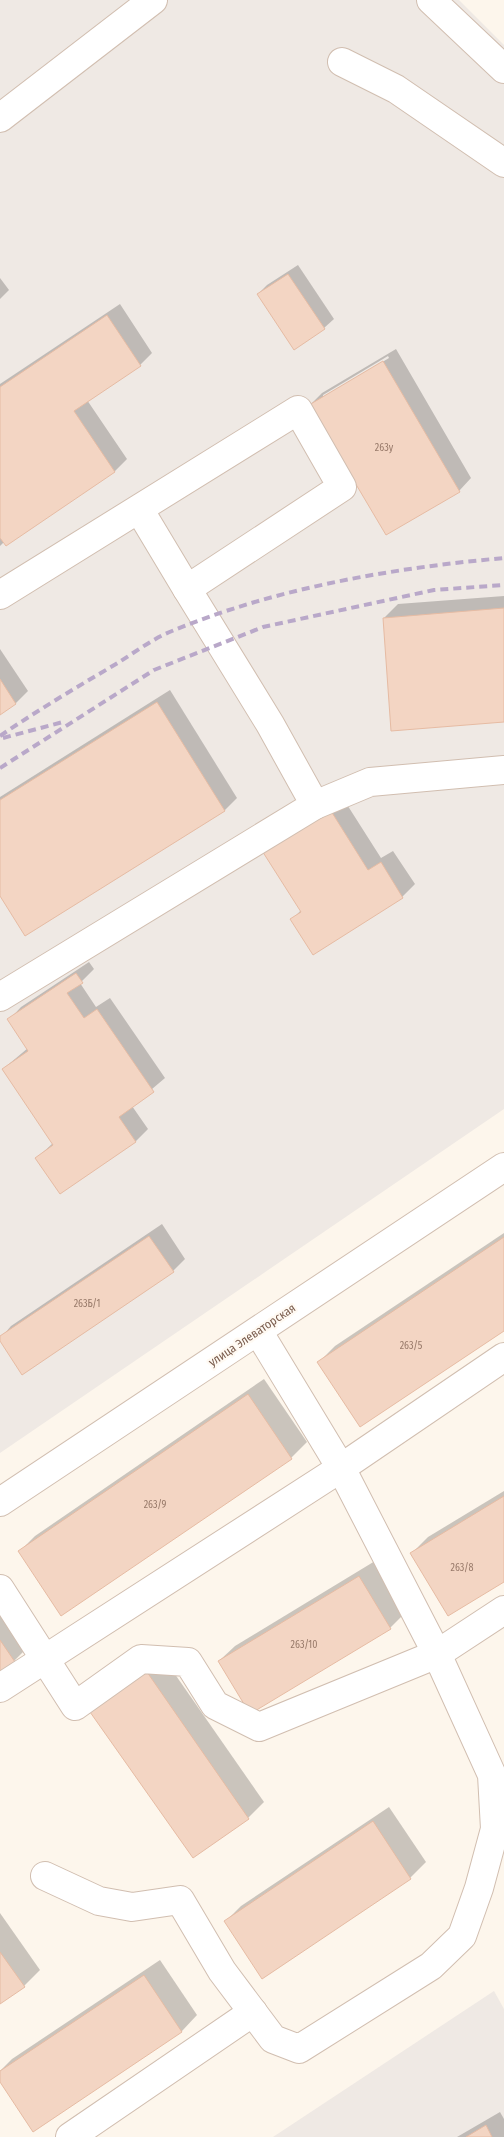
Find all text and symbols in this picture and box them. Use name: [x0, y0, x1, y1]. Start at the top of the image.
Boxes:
house number: 263у: [375, 442, 394, 454]
house number: 263Б/1: [74, 1298, 100, 1310]
street label: улица Элеваторская: [206, 1301, 298, 1369]
house number: 263/5: [400, 1340, 423, 1352]
house number: 263/9: [144, 1499, 167, 1511]
house number: 263/8: [450, 1562, 474, 1574]
house number: 263/10: [291, 1639, 317, 1651]

